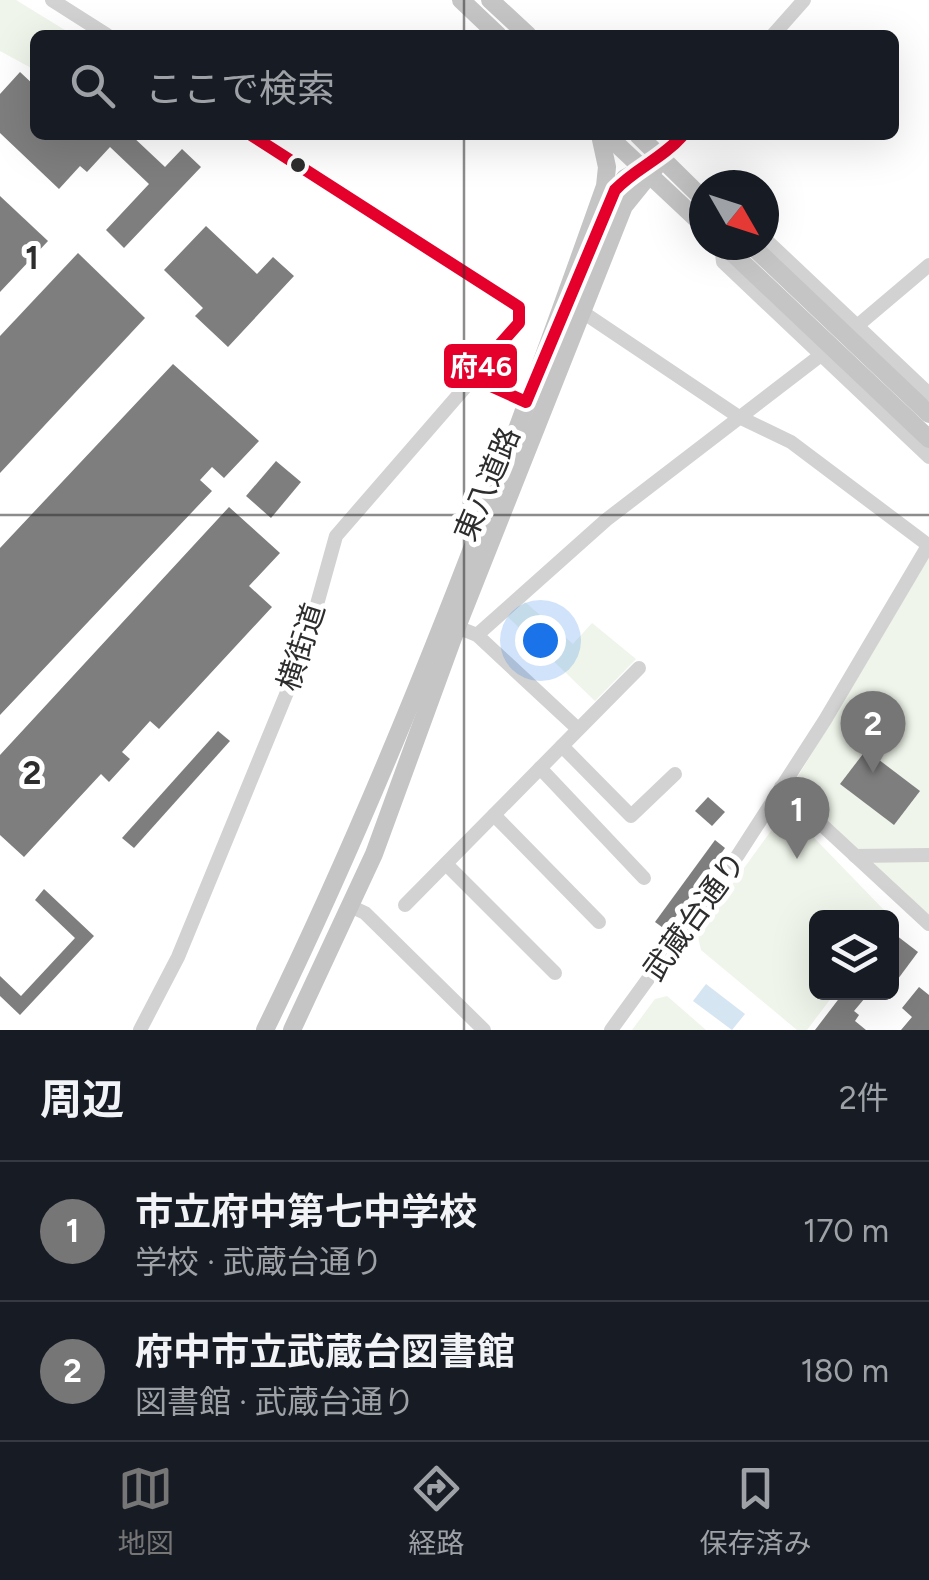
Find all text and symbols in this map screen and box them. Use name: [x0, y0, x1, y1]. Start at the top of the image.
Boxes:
search box: [30, 30, 899, 140]
icon: search: [65, 58, 120, 113]
text: ここで検索: [145, 66, 335, 112]
unlabelled marker: [288, 155, 308, 175]
north arrow: [689, 170, 779, 260]
text: 1: [25, 239, 39, 277]
line badge: 府46: [442, 342, 519, 390]
text: 府46: [450, 349, 512, 383]
street label: 東八道路: [447, 422, 527, 546]
street label: 横街道: [269, 598, 333, 696]
your location: [515, 615, 566, 666]
pin: 2: [840, 690, 906, 773]
text: 2: [23, 754, 41, 792]
pin: 1: [764, 776, 830, 859]
street label: 武蔵台通り: [635, 844, 753, 988]
map controls: [809, 910, 899, 1000]
button: layers: [809, 910, 899, 1000]
text: 周辺: [40, 1074, 124, 1125]
text: 2件: [839, 1079, 889, 1117]
text: 市立府中第七中学校: [135, 1189, 477, 1235]
text: 1: [66, 1212, 79, 1250]
text: 170 m: [803, 1212, 889, 1250]
text: 学校 · 武蔵台通り: [135, 1243, 383, 1281]
text: 府中市立武蔵台図書館: [135, 1329, 515, 1375]
text: 2: [63, 1352, 82, 1390]
text: 180 m: [800, 1352, 889, 1390]
text: 図書館 · 武蔵台通り: [135, 1383, 415, 1421]
tab: 地図: [117, 1461, 174, 1561]
tab: 経路: [408, 1461, 465, 1561]
tab: 保存済み: [699, 1461, 812, 1561]

